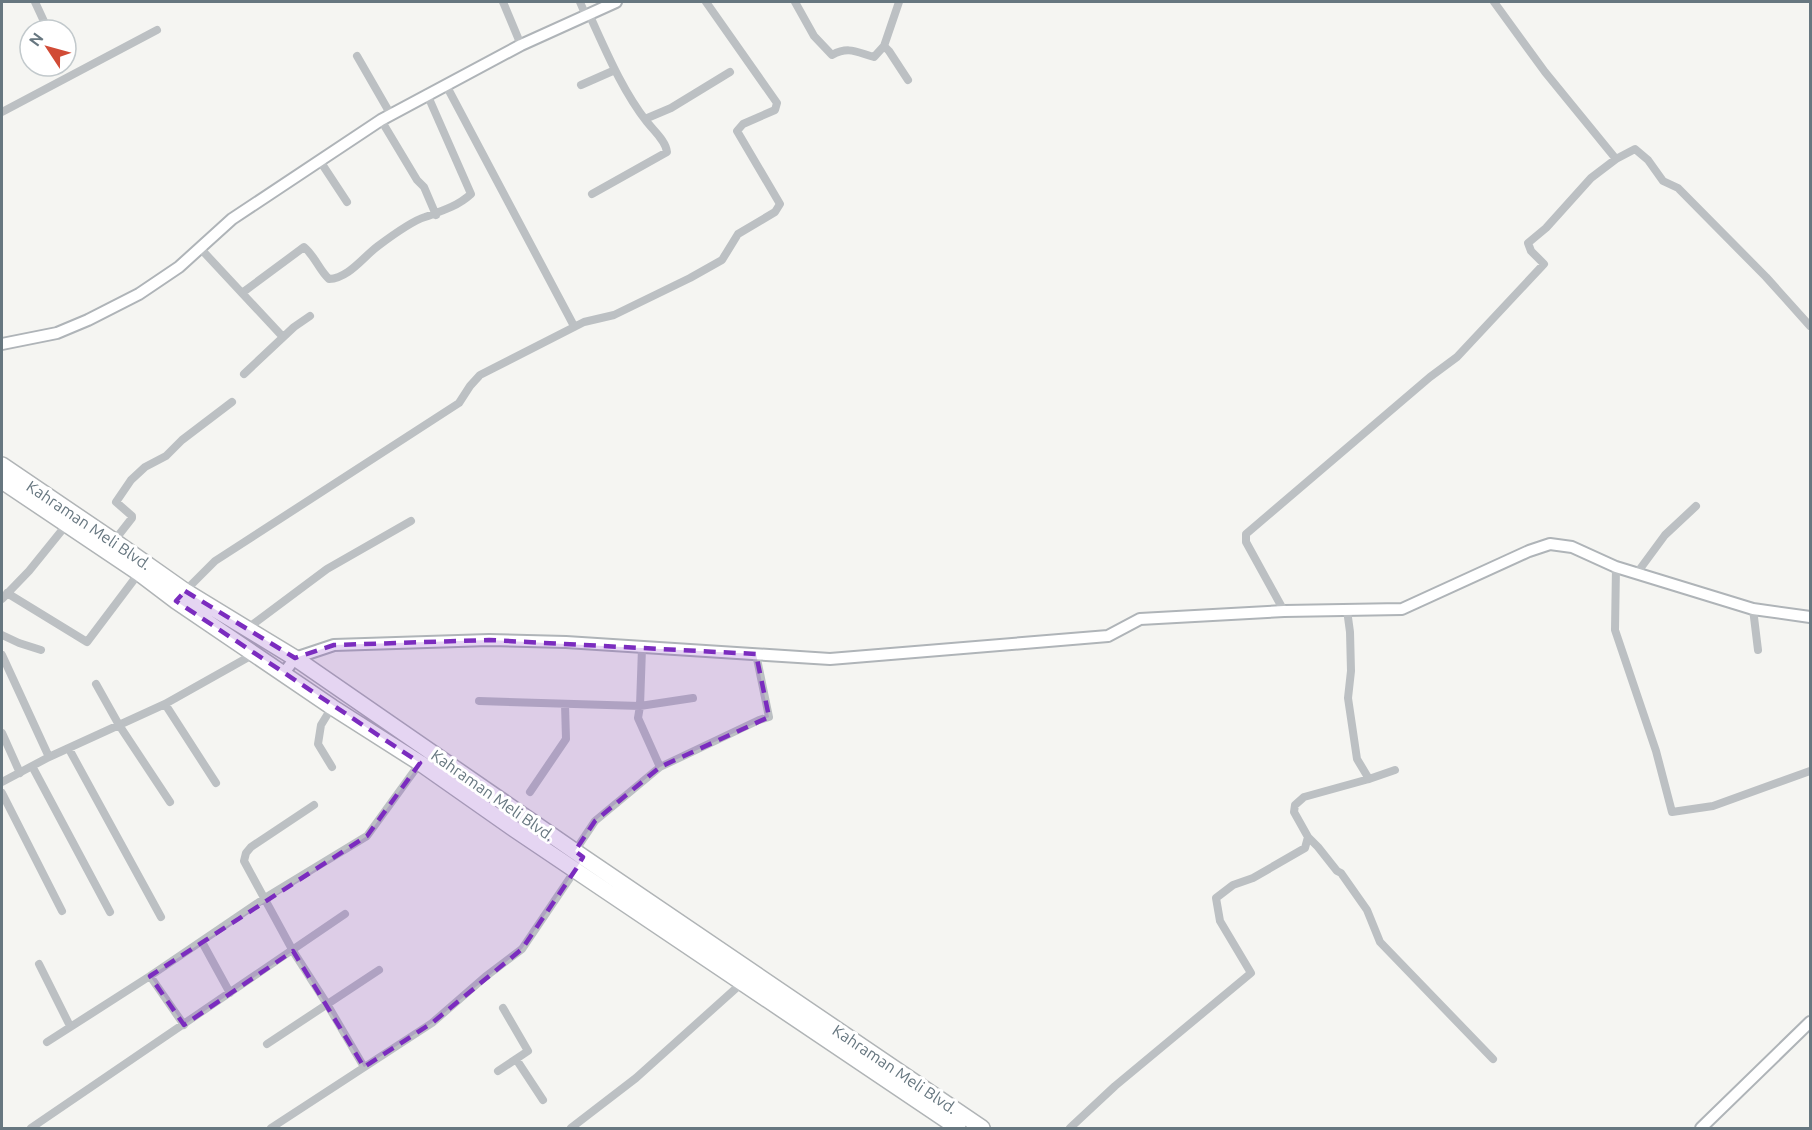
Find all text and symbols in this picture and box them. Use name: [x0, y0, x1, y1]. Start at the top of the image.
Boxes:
north arrow: [18, 18, 78, 78]
text: N: [25, 29, 47, 49]
street label: Kahraman Meli Blvd.: [23, 477, 155, 573]
street label: Kahraman Meli Blvd.: [428, 746, 558, 844]
street label: Kahraman Meli Blvd.: [829, 1021, 961, 1117]

